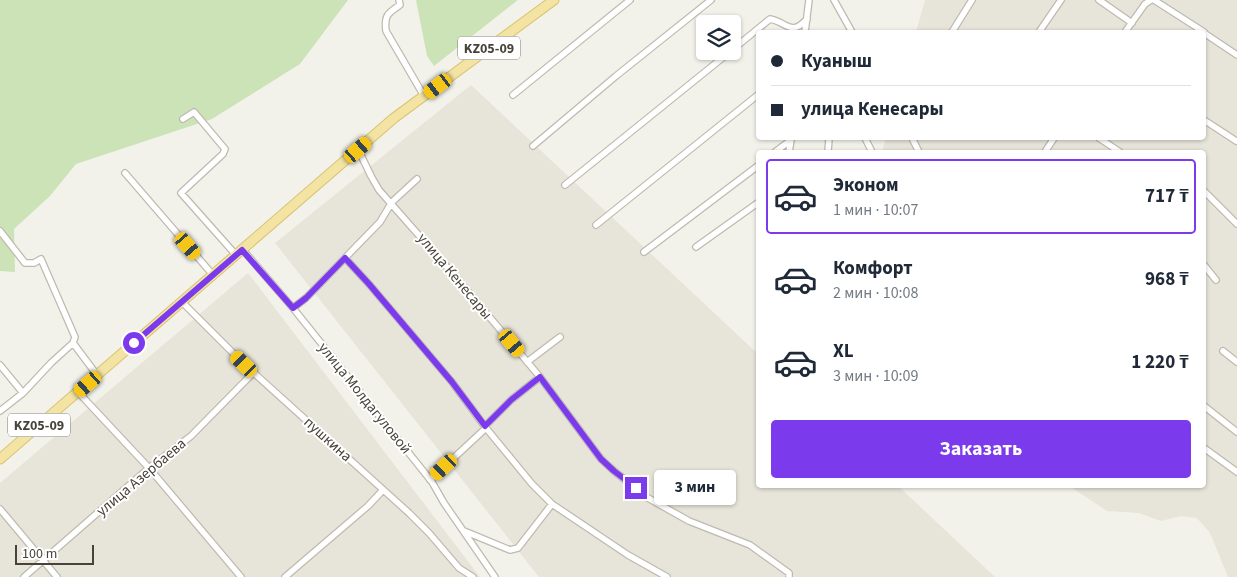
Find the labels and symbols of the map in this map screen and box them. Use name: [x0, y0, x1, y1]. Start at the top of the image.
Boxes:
road number: KZ05-09: [458, 36, 520, 59]
car: [421, 71, 454, 101]
car: [341, 134, 374, 166]
street label: улица Кенесары: [412, 229, 497, 324]
car: [172, 230, 203, 262]
car: [496, 327, 527, 359]
route start: [123, 332, 145, 354]
street label: улица Молдагуловой: [313, 338, 416, 459]
car: [227, 348, 260, 380]
car: [71, 368, 104, 400]
street label: пушкина: [299, 412, 356, 467]
road number: KZ05-09: [8, 414, 70, 436]
street label: улица Азербаева: [92, 434, 191, 521]
car: [427, 451, 460, 483]
callout: 3 мин: [654, 470, 736, 506]
route end: [625, 477, 647, 499]
scale bar: [15, 542, 94, 565]

